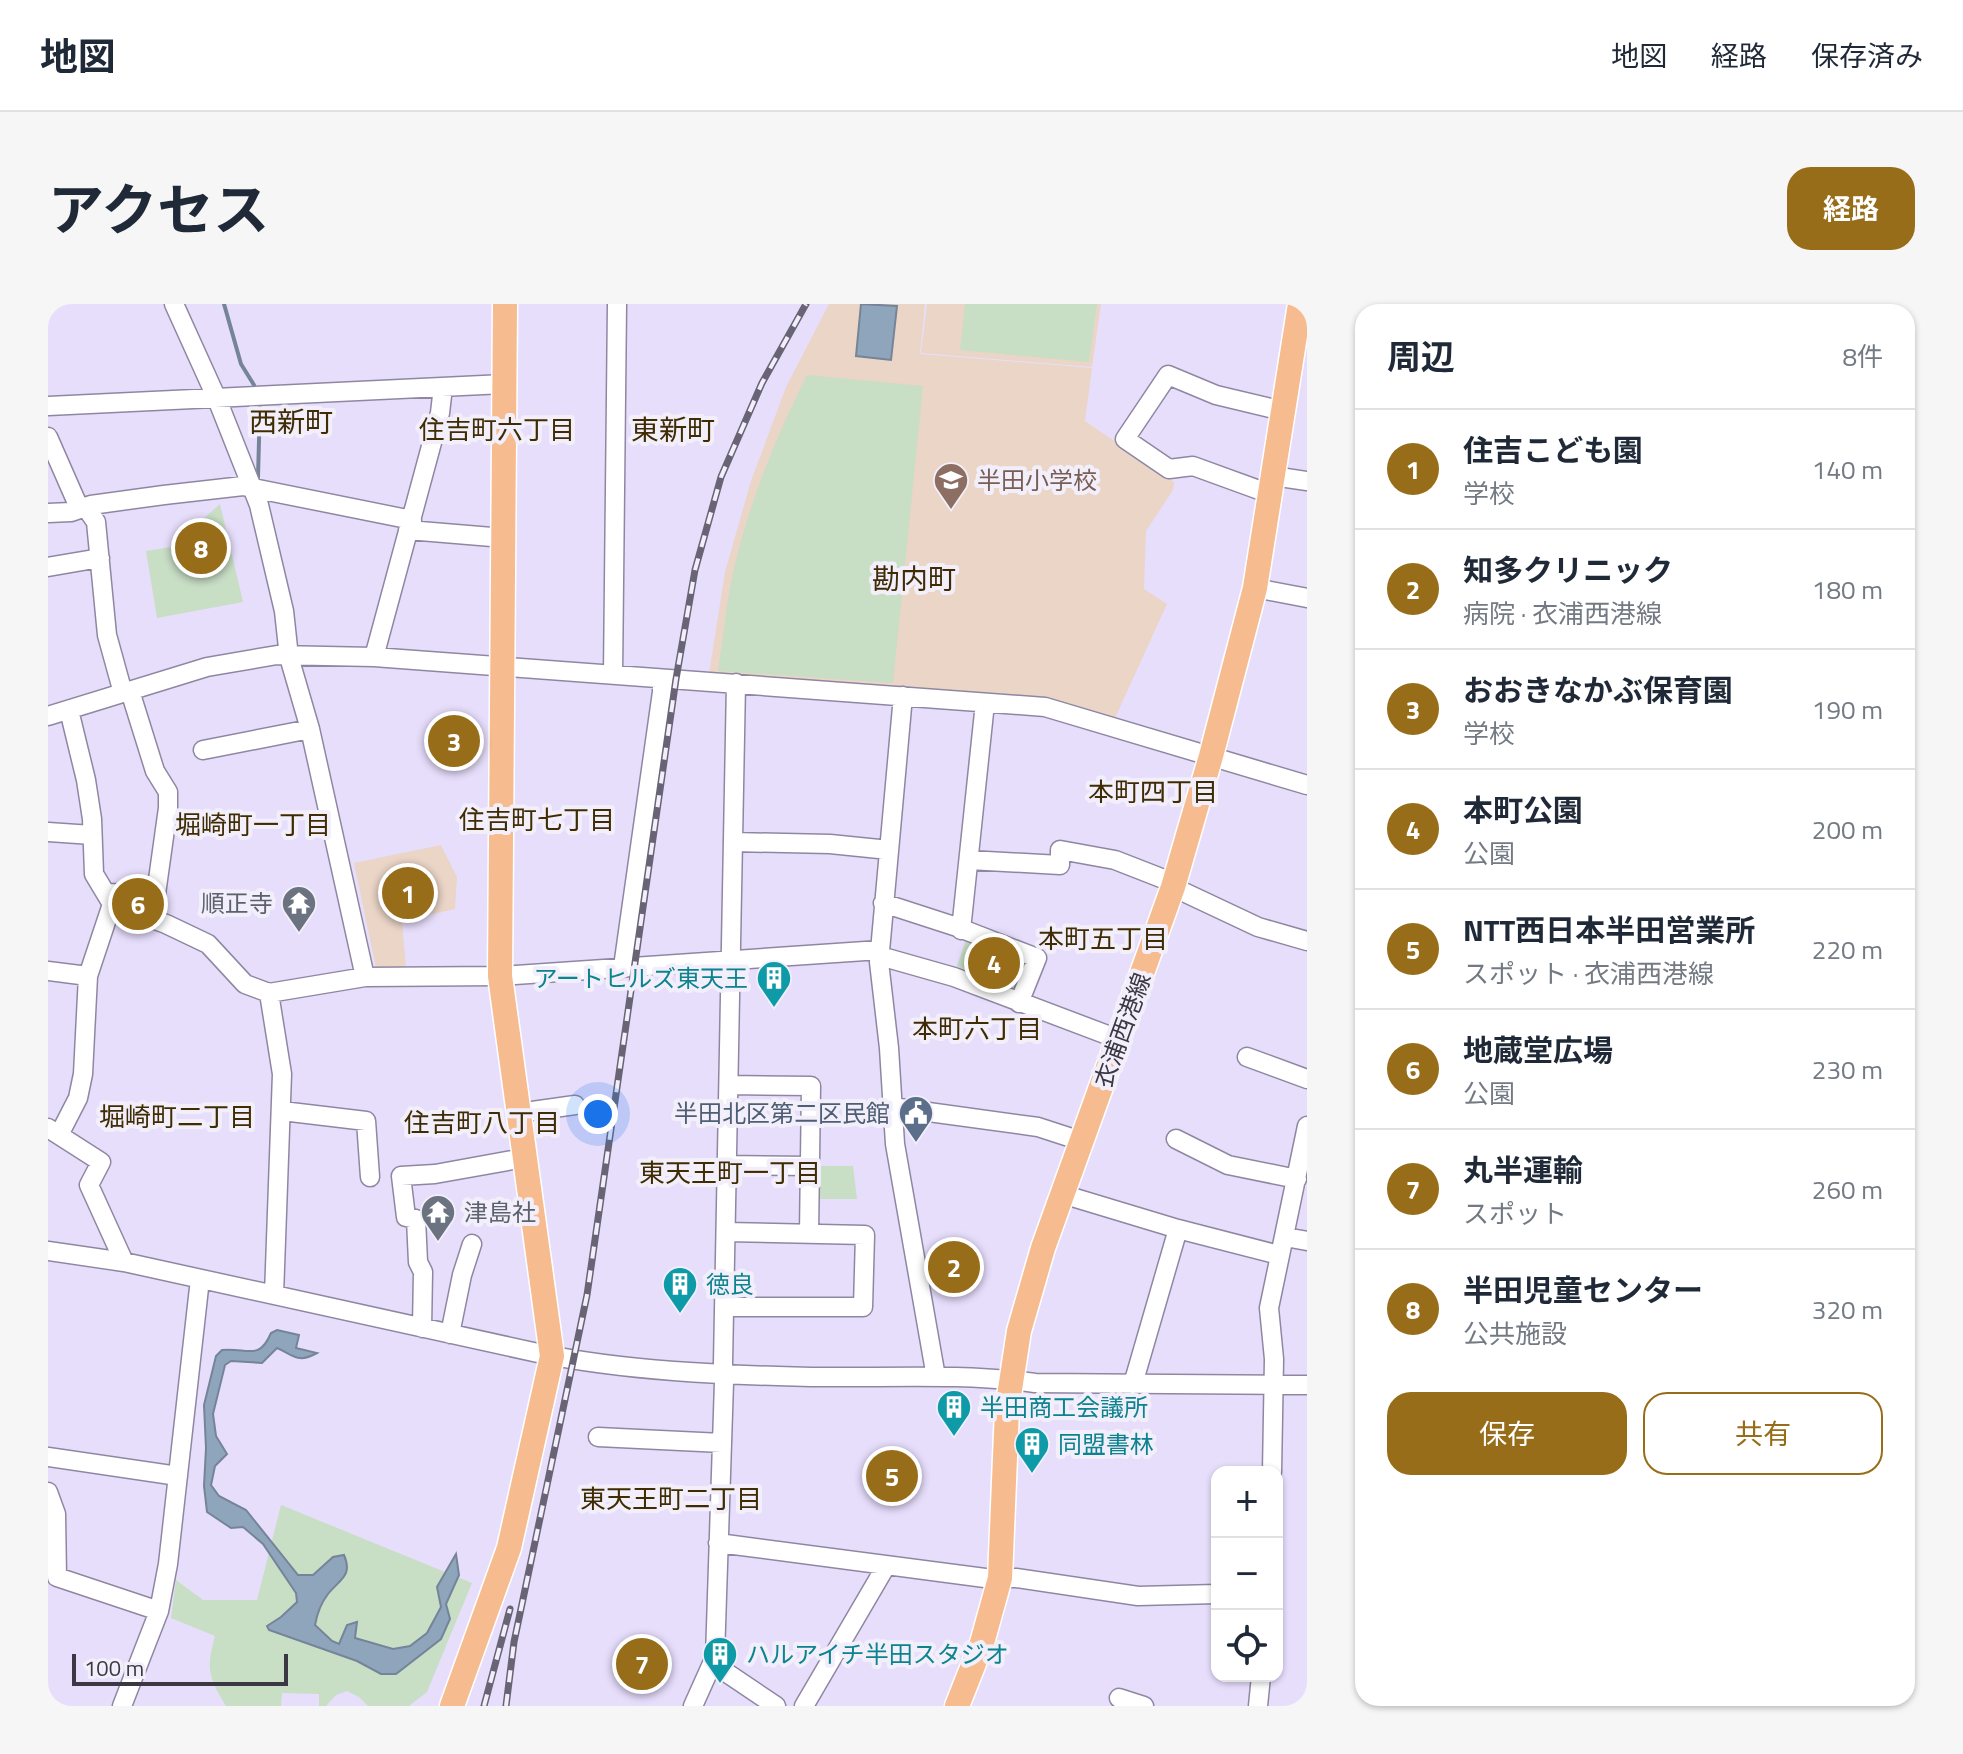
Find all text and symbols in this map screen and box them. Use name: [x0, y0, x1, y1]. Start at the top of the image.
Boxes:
text: 地図: [40, 27, 116, 85]
text: 地図: [1611, 34, 1667, 77]
text: 経路: [1711, 34, 1767, 77]
text: 保存済み: [1811, 34, 1923, 77]
text: アクセス: [48, 167, 269, 252]
button: 経路: [1787, 167, 1915, 250]
text: 周辺: [1387, 330, 1455, 382]
text: 8件: [1842, 337, 1883, 376]
district label: 西新町: [249, 400, 333, 443]
district label: 東新町: [631, 408, 715, 451]
district label: 住吉町六丁目: [419, 410, 575, 449]
text: 住吉こども園: [1463, 427, 1643, 473]
text: 1: [1406, 450, 1420, 489]
text: 140 m: [1812, 450, 1883, 489]
school or university icon: 半田小学校: [932, 461, 970, 511]
place label: 半田小学校: [977, 462, 1097, 498]
text: 学校: [1463, 474, 1515, 513]
pin: 8: [175, 518, 227, 578]
text: 知多クリニック: [1463, 547, 1673, 593]
district label: 勘内町: [872, 557, 956, 600]
text: 2: [1406, 570, 1420, 609]
text: 180 m: [1812, 570, 1883, 609]
text: 病院 · 衣浦西港線: [1463, 594, 1662, 633]
text: おおきなかぶ保育園: [1463, 667, 1733, 713]
text: 3: [1406, 690, 1420, 729]
text: 190 m: [1812, 690, 1883, 729]
pin: 3: [428, 711, 480, 771]
text: 学校: [1463, 714, 1515, 753]
district label: 本町四丁目: [1088, 772, 1218, 811]
text: 本町公園: [1463, 787, 1583, 833]
district label: 住吉町七丁目: [459, 800, 615, 839]
district label: 堀崎町一丁目: [175, 805, 331, 844]
text: 4: [1406, 810, 1420, 849]
text: 200 m: [1812, 810, 1883, 849]
text: 公園: [1463, 834, 1515, 873]
pin: 1: [382, 863, 434, 923]
pin: 6: [112, 874, 164, 934]
temple icon: 順正寺: [280, 884, 318, 934]
place label: 順正寺: [201, 885, 273, 921]
text: NTT西日本半田営業所: [1463, 907, 1755, 953]
district label: 本町五丁目: [1038, 919, 1168, 958]
text: 5: [1406, 930, 1420, 969]
text: 220 m: [1812, 930, 1883, 969]
pin: 4: [968, 933, 1020, 993]
text: スポット · 衣浦西港線: [1463, 954, 1714, 993]
building icon: アートヒルズ東天王: [755, 959, 793, 1009]
place label: アートヒルズ東天王: [533, 960, 748, 996]
street label: 衣浦西港線: [1085, 967, 1159, 1093]
district label: 本町六丁目: [912, 1009, 1042, 1048]
text: 地蔵堂広場: [1463, 1027, 1613, 1073]
text: 6: [1406, 1050, 1420, 1089]
text: 230 m: [1812, 1050, 1883, 1089]
text: 公園: [1463, 1074, 1515, 1113]
your location: [578, 1094, 618, 1134]
public building icon: 半田北区第二区民館: [897, 1094, 935, 1144]
place label: 半田北区第二区民館: [674, 1095, 890, 1131]
district label: 堀崎町二丁目: [99, 1097, 255, 1136]
district label: 住吉町八丁目: [404, 1103, 560, 1142]
text: 丸半運輸: [1463, 1147, 1583, 1193]
district label: 東天王町一丁目: [639, 1153, 821, 1192]
text: 7: [1406, 1170, 1420, 1209]
text: 260 m: [1812, 1170, 1883, 1209]
temple icon: 津島社: [419, 1193, 457, 1243]
place label: 津島社: [464, 1194, 536, 1230]
text: スポット: [1463, 1194, 1567, 1233]
pin: 2: [928, 1237, 980, 1297]
building icon: 徳良: [661, 1265, 699, 1315]
place label: 徳良: [706, 1266, 754, 1302]
text: 半田児童センター: [1463, 1267, 1703, 1313]
text: 8: [1406, 1290, 1420, 1329]
text: 320 m: [1812, 1290, 1883, 1329]
text: 公共施設: [1463, 1314, 1567, 1353]
building icon: 半田商工会議所: [935, 1388, 973, 1438]
place label: 半田商工会議所: [980, 1389, 1148, 1425]
button: 保存: [1387, 1392, 1627, 1475]
button: 共有: [1643, 1392, 1883, 1475]
building icon: 同盟書林: [1013, 1425, 1051, 1475]
place label: 同盟書林: [1058, 1426, 1154, 1462]
pin: 5: [866, 1446, 918, 1506]
map controls: [1211, 1466, 1283, 1682]
button: +: [1211, 1466, 1283, 1538]
district label: 東天王町二丁目: [580, 1479, 762, 1518]
button: −: [1211, 1538, 1283, 1610]
button: locate: [1211, 1610, 1283, 1682]
pin: 7: [616, 1634, 668, 1694]
building icon: ハルアイチ半田スタジオ: [701, 1635, 739, 1685]
place label: ハルアイチ半田スタジオ: [746, 1636, 1009, 1672]
scale bar: [72, 1650, 288, 1686]
text: 100 m: [84, 1651, 144, 1685]

